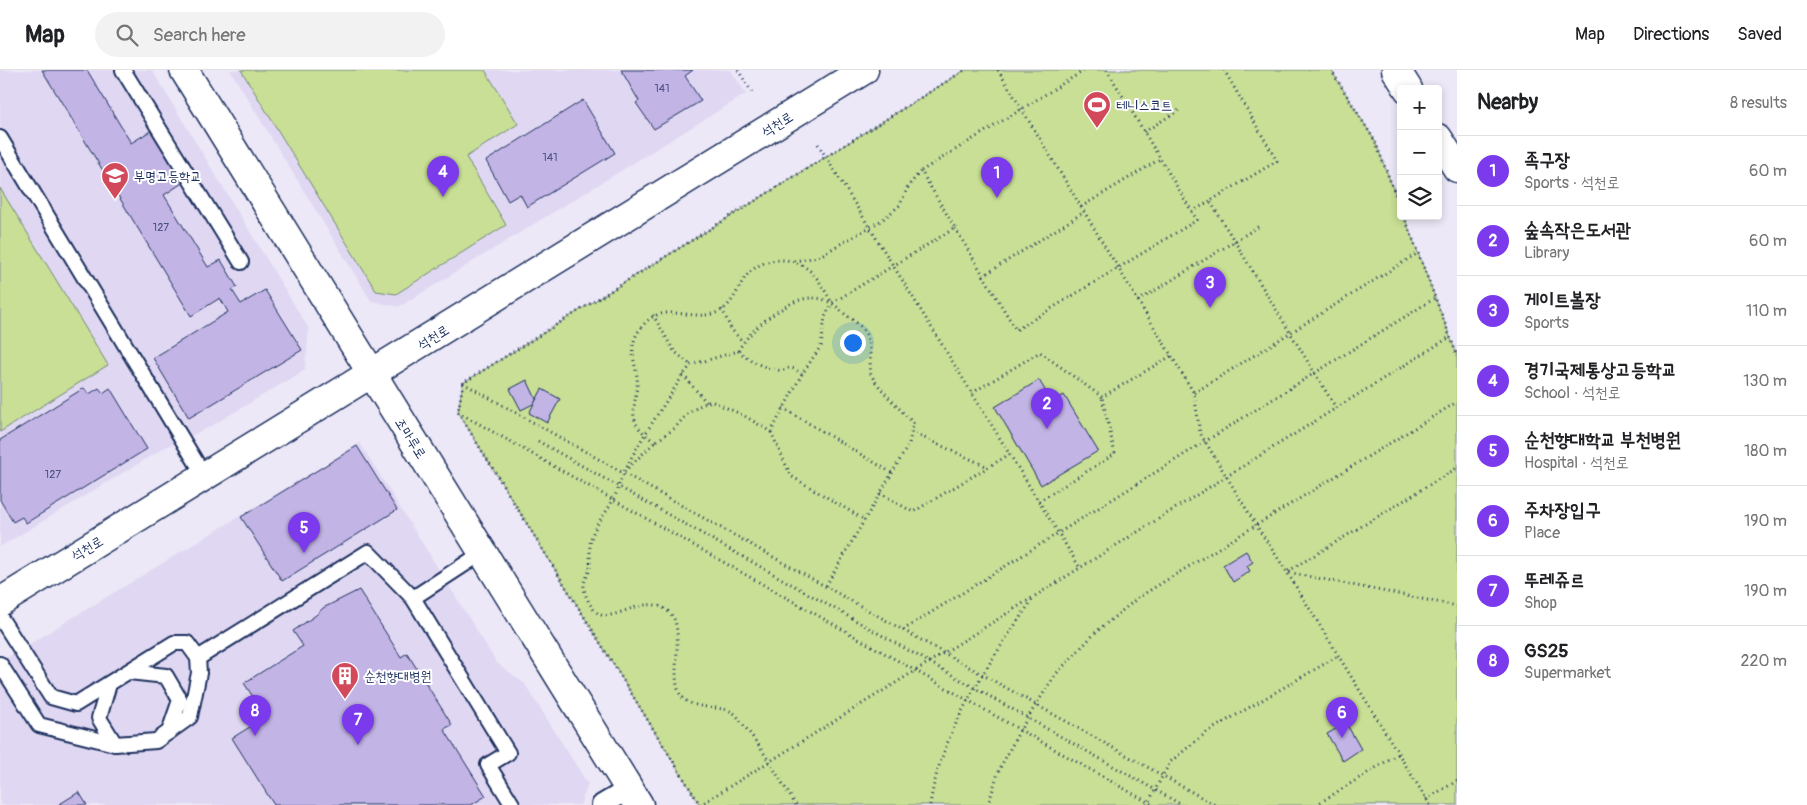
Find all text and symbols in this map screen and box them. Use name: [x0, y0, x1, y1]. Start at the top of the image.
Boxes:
search box: [95, 12, 445, 57]
text: Map: [25, 20, 65, 49]
icon: search: [113, 21, 141, 49]
text: Search here: [153, 23, 246, 47]
text: Map: [1575, 23, 1605, 46]
text: Directions: [1633, 23, 1709, 46]
text: Saved: [1737, 23, 1782, 46]
house number: 141: [655, 82, 669, 95]
map controls: [1397, 85, 1442, 220]
button: +: [1397, 85, 1442, 130]
text: Nearby: [1477, 89, 1538, 116]
sports icon: 테니스코트: [1082, 90, 1112, 129]
text: 8 results: [1730, 93, 1787, 113]
place label: 테니스코트: [1116, 97, 1172, 114]
street label: 석천로: [758, 108, 796, 141]
button: −: [1397, 130, 1442, 175]
text: 족구장: [1524, 148, 1570, 172]
house number: 141: [543, 151, 557, 164]
pin: 4: [427, 156, 459, 197]
pin: 1: [981, 157, 1013, 198]
school or university icon: 부명고등학교: [100, 161, 130, 200]
text: 1: [1490, 161, 1496, 181]
text: 60 m: [1749, 161, 1787, 181]
place label: 부명고등학교: [134, 168, 202, 185]
text: Sports · 석천로: [1524, 173, 1620, 193]
button: layers: [1397, 175, 1442, 220]
text: 숲속작은도서관: [1524, 218, 1631, 242]
house number: 127: [153, 221, 169, 234]
text: 2: [1489, 231, 1497, 251]
text: 60 m: [1749, 231, 1787, 251]
text: Library: [1524, 243, 1569, 263]
pin: 3: [1194, 267, 1226, 308]
text: 게이트볼장: [1524, 288, 1600, 312]
text: 3: [1489, 301, 1497, 321]
text: 110 m: [1746, 301, 1787, 321]
text: Sports: [1524, 313, 1569, 333]
street label: 석천로: [414, 321, 452, 354]
your location: [840, 330, 866, 356]
text: 경기국제통상고등학교: [1524, 358, 1677, 382]
text: 4: [1488, 371, 1498, 391]
text: 130 m: [1743, 371, 1787, 391]
text: School · 석천로: [1524, 383, 1621, 403]
pin: 2: [1031, 388, 1063, 429]
street label: 조마루로: [391, 415, 430, 462]
text: 순천향대학교 부천병원: [1524, 428, 1681, 452]
text: 5: [1489, 441, 1497, 461]
text: 180 m: [1744, 441, 1787, 461]
text: Hospital · 석천로: [1524, 453, 1629, 473]
house number: 127: [45, 468, 61, 481]
text: 주차장입구: [1524, 498, 1600, 522]
text: 6: [1488, 511, 1498, 531]
text: 190 m: [1744, 511, 1787, 531]
pin: 5: [288, 512, 320, 553]
text: Place: [1524, 523, 1560, 543]
street label: 석천로: [68, 532, 106, 564]
text: 뚜레쥬르: [1524, 568, 1585, 592]
text: 7: [1489, 581, 1497, 601]
text: 190 m: [1744, 581, 1787, 601]
text: Shop: [1524, 593, 1557, 613]
text: GS25: [1524, 639, 1569, 663]
text: 8: [1489, 651, 1497, 671]
text: 220 m: [1741, 651, 1787, 671]
building icon: 순천향대병원: [330, 661, 360, 700]
text: Supermarket: [1524, 663, 1611, 683]
place label: 순천향대병원: [364, 668, 432, 685]
pin: 8: [239, 695, 271, 736]
pin: 6: [1326, 697, 1358, 738]
pin: 7: [342, 704, 374, 745]

